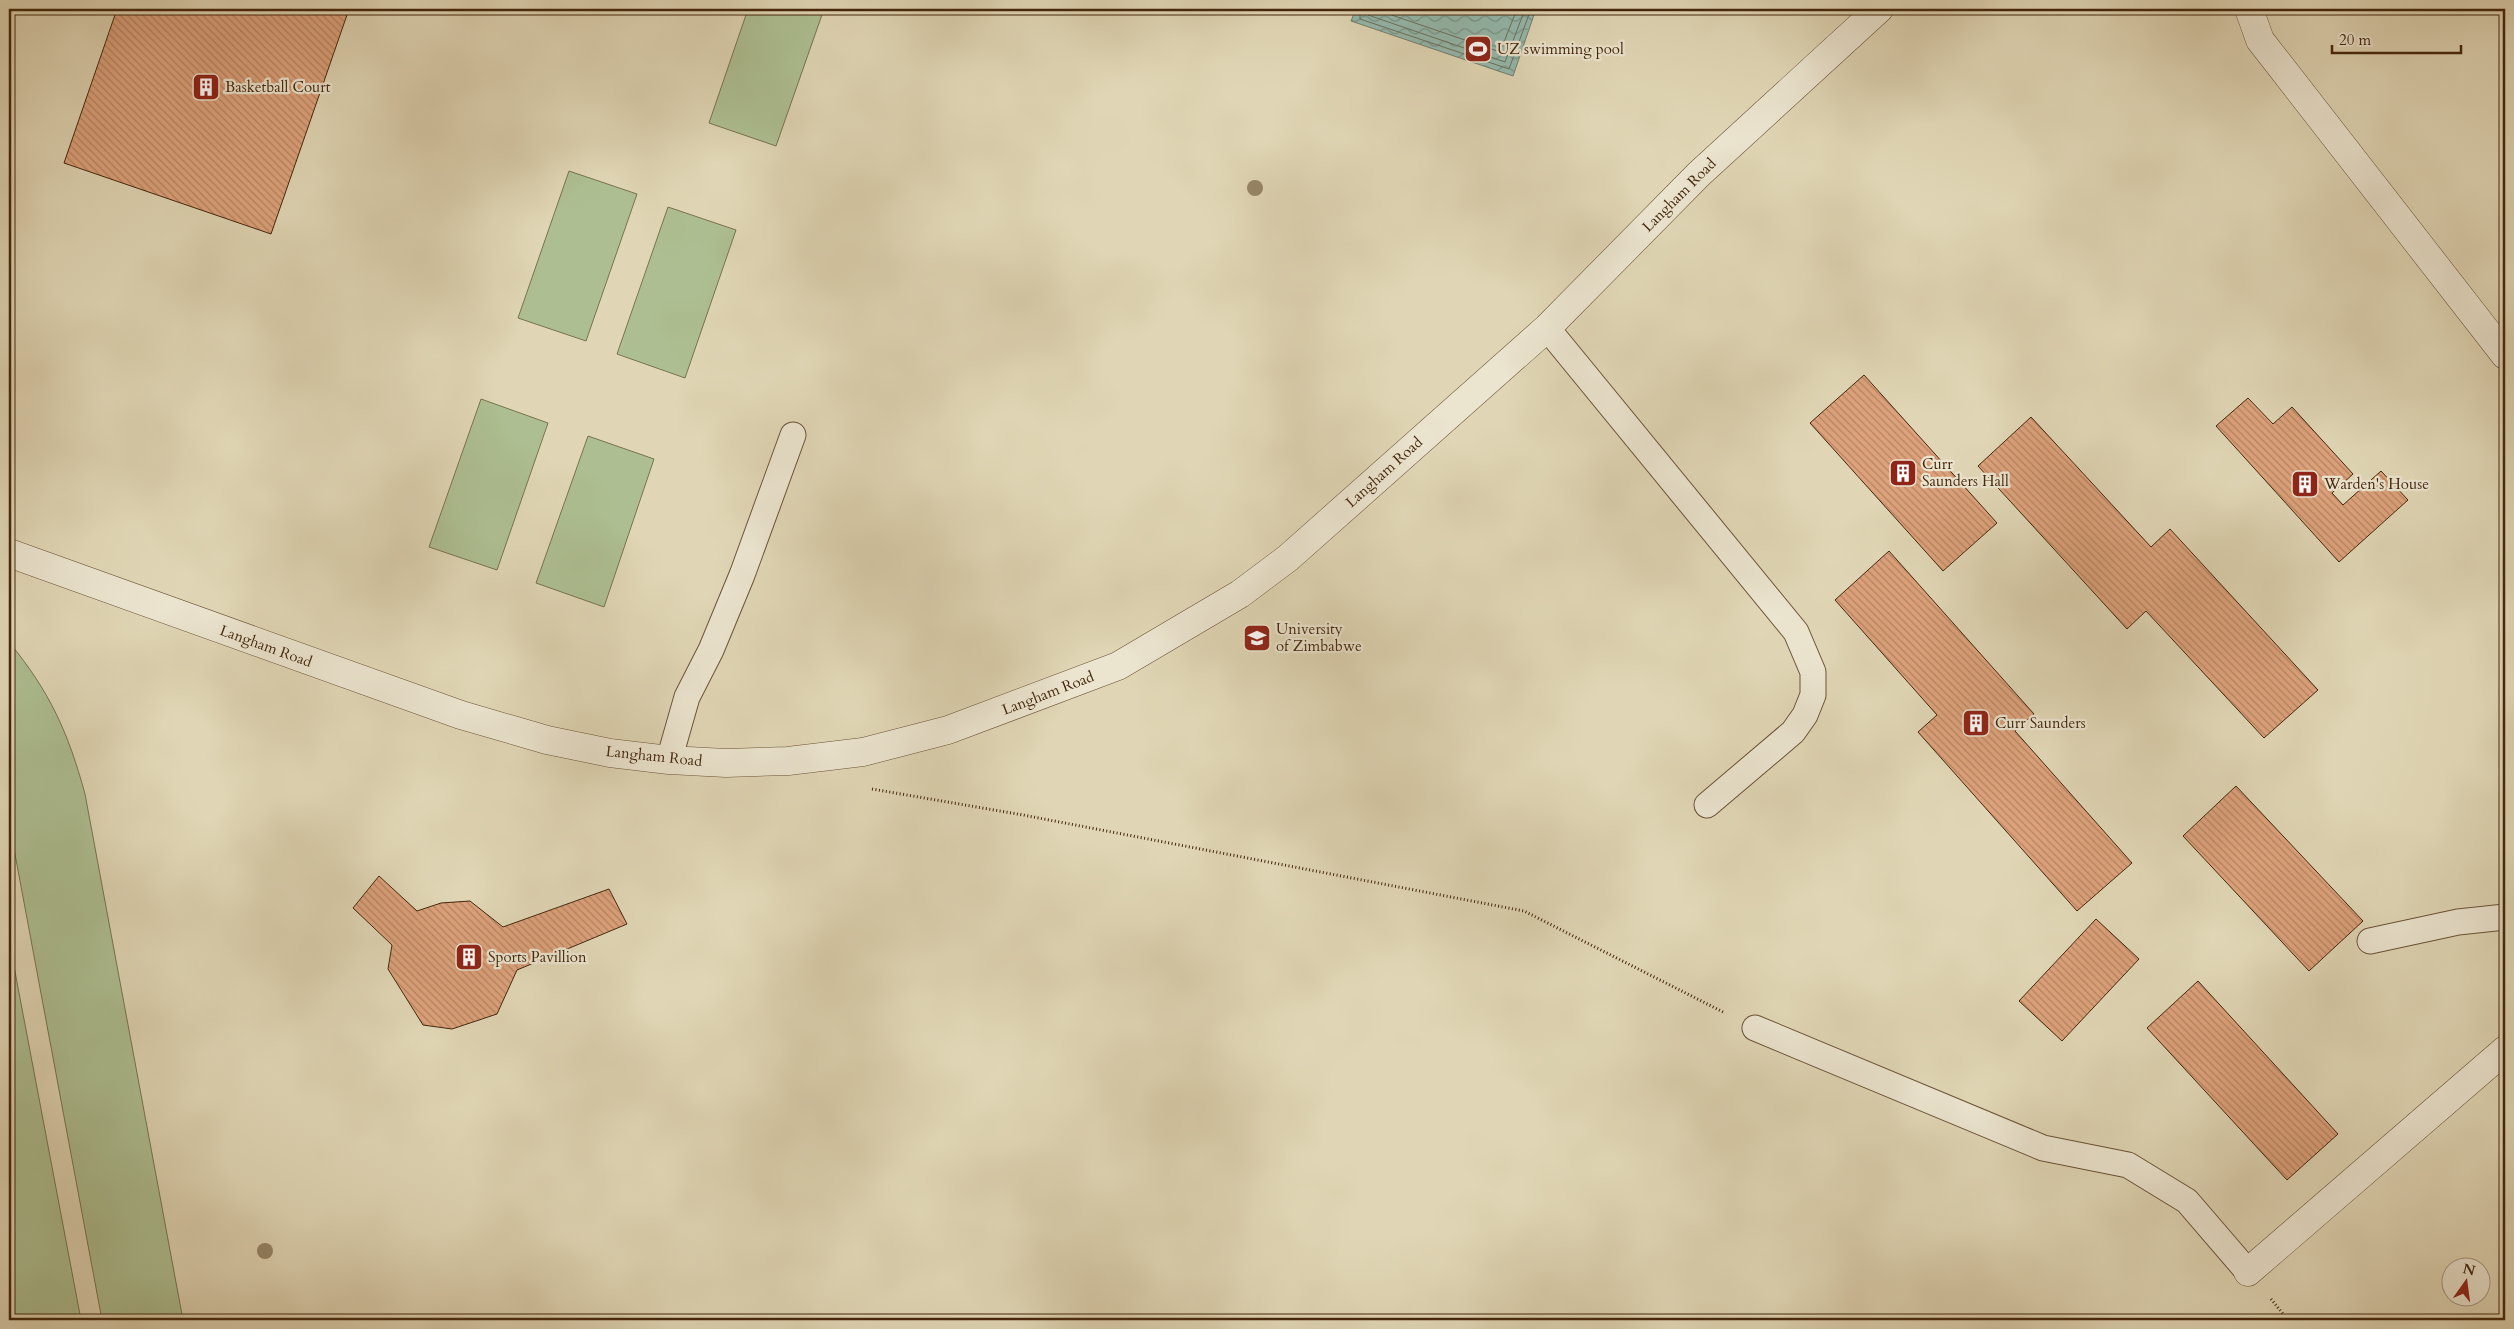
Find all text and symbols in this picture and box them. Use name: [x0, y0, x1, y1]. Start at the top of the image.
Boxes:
scale bar: [2332, 22, 2460, 54]
text: 20 m: [2339, 30, 2371, 50]
sports icon: UZ swimming pool: [1463, 34, 1493, 64]
place label: UZ swimming pool: [1497, 39, 1624, 59]
building icon: Basketball Court: [191, 72, 221, 102]
place label: Basketball Court: [225, 77, 331, 97]
street label: Langham Road: [1638, 154, 1720, 236]
street label: Langham Road: [1341, 432, 1427, 512]
place label: Curr Saunders Hall: [1922, 454, 2009, 491]
building icon: Curr Saunders Hall: [1888, 458, 1918, 488]
building icon: Warden's House: [2290, 469, 2320, 499]
place label: Warden's House: [2323, 474, 2429, 494]
place label: University of Zimbabwe: [1276, 619, 1362, 656]
street label: Langham Road: [217, 620, 315, 672]
school or university icon: University of Zimbabwe: [1242, 623, 1272, 653]
street label: Langham Road: [999, 666, 1097, 720]
building icon: Curr Saunders: [1961, 708, 1991, 738]
place label: Curr Saunders: [1995, 713, 2086, 733]
street label: Langham Road: [605, 741, 703, 771]
building icon: Sports Pavillion: [454, 942, 484, 972]
place label: Sports Pavillion: [488, 947, 587, 967]
north arrow: [2442, 1256, 2492, 1306]
text: N: [2461, 1259, 2477, 1281]

